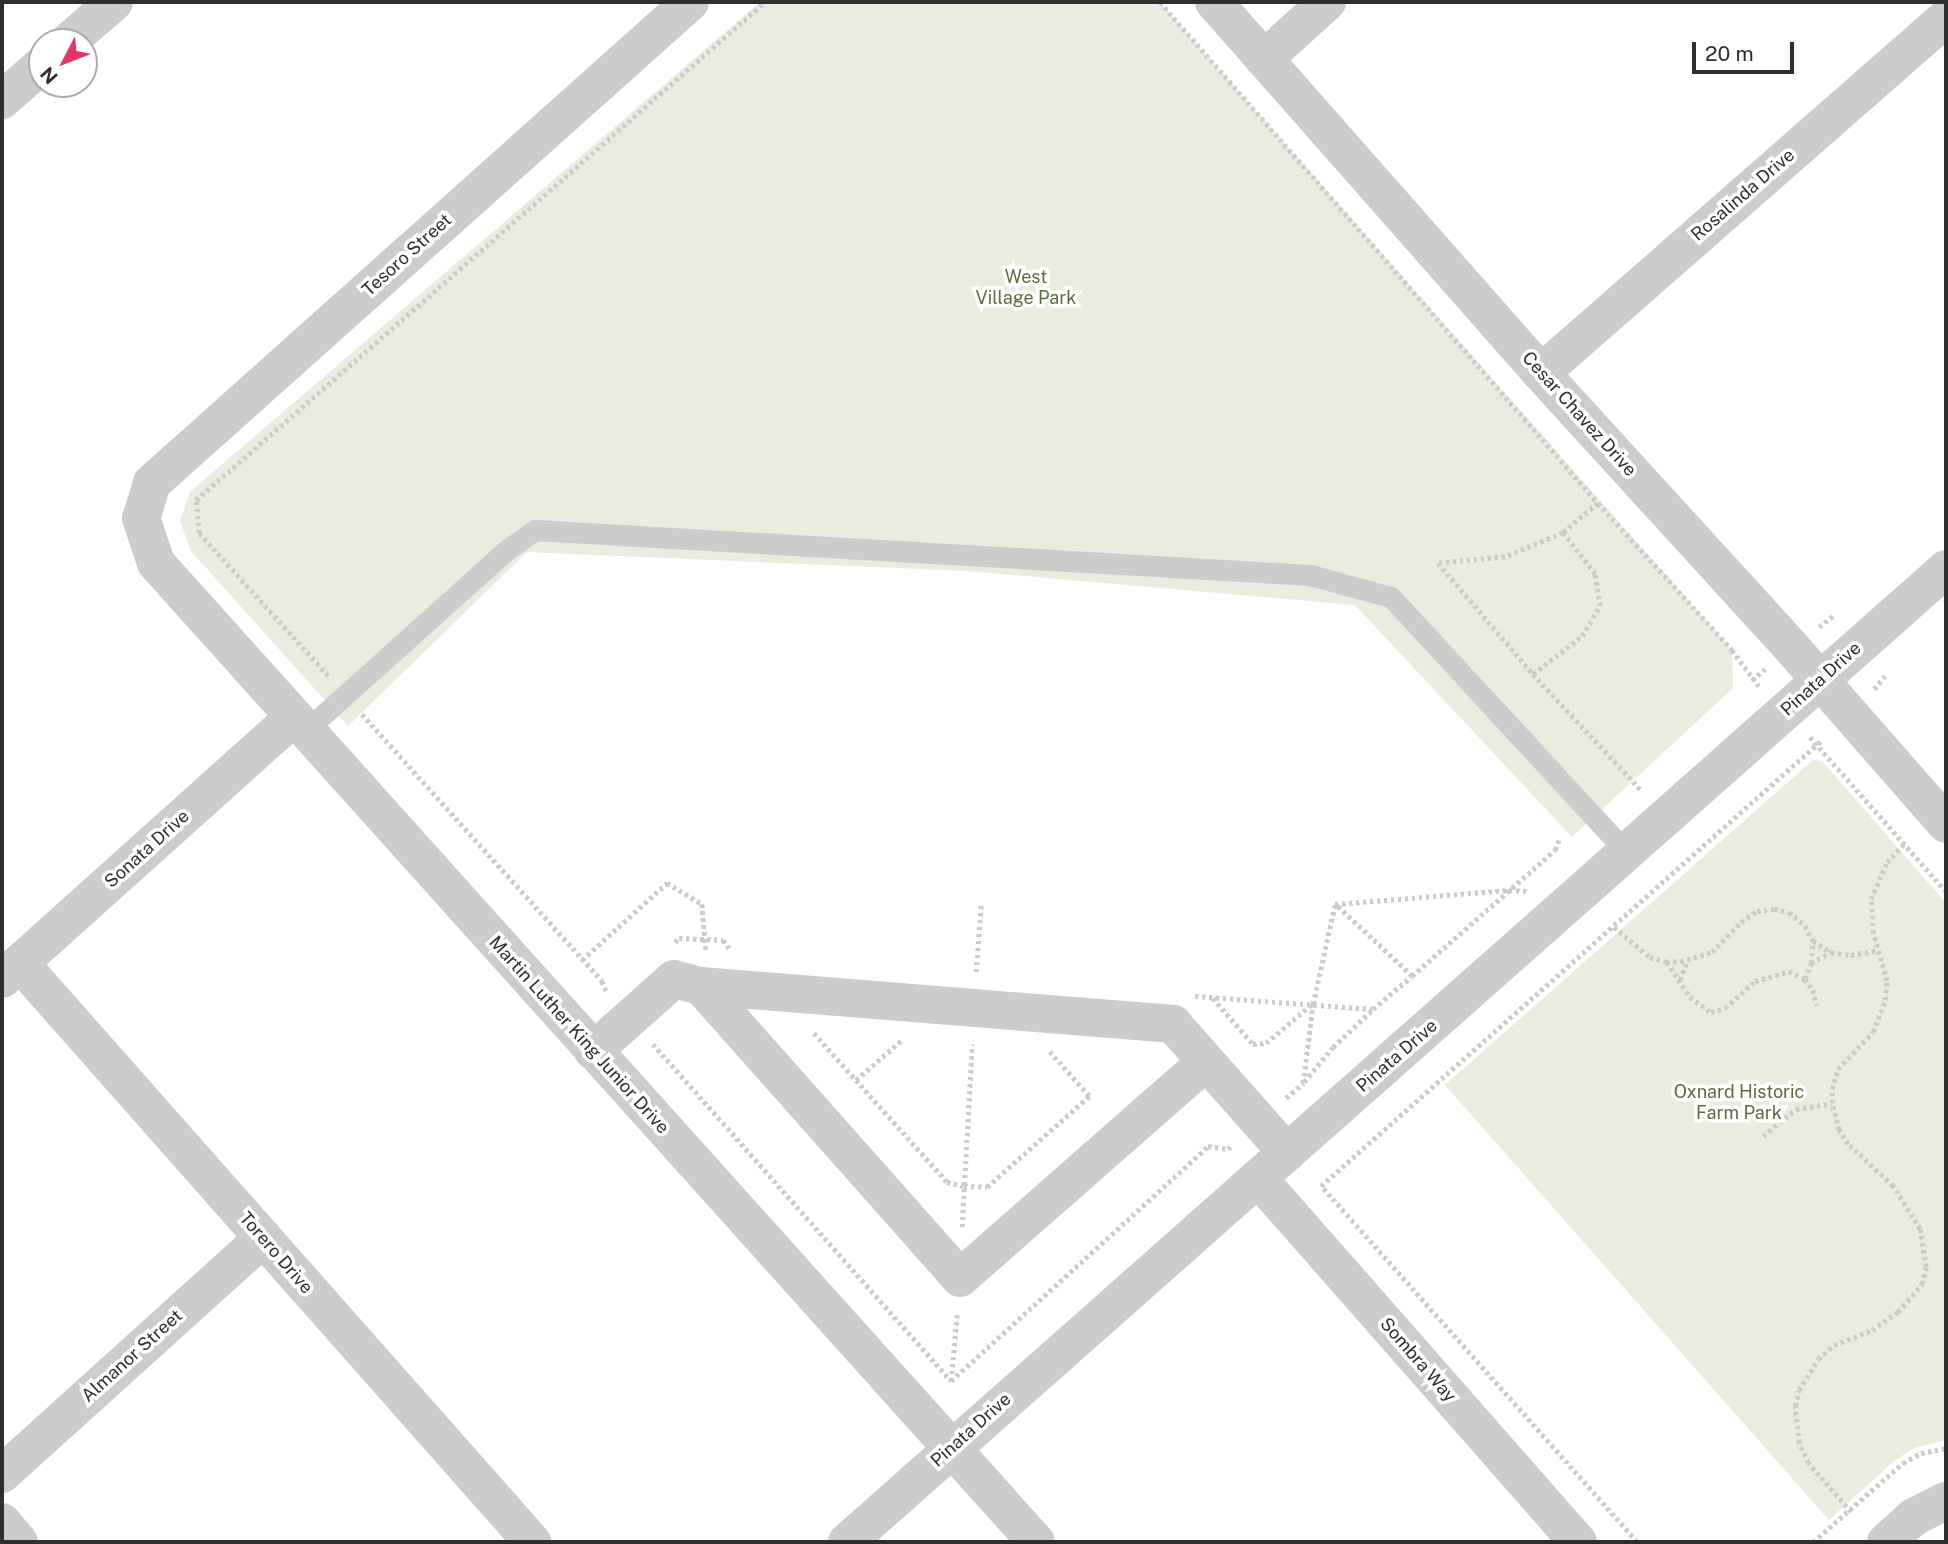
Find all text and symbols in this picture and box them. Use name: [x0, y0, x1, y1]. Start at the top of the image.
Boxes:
north arrow: [28, 28, 98, 98]
scale bar: [1696, 28, 1798, 72]
text: 20 m: [1705, 41, 1754, 66]
text: N: [36, 63, 62, 89]
street label: Rosalinda Drive: [1687, 144, 1799, 246]
street label: Tesoro Street: [358, 209, 456, 301]
park label: West Village Park: [975, 267, 1077, 310]
street label: Cesar Chavez Drive: [1517, 347, 1641, 481]
street label: Pinata Drive: [1777, 637, 1865, 721]
street label: Sonata Drive: [100, 805, 194, 893]
street label: Martin Luther King Junior Drive: [484, 932, 674, 1138]
street label: Pinata Drive: [1352, 1015, 1442, 1097]
park label: Oxnard Historic Farm Park: [1674, 1082, 1804, 1124]
street label: Torero Drive: [235, 1208, 317, 1298]
street label: Almanor Street: [77, 1305, 187, 1407]
street label: Sombra Way: [1375, 1313, 1461, 1407]
street label: Pinata Drive: [927, 1388, 1015, 1472]

